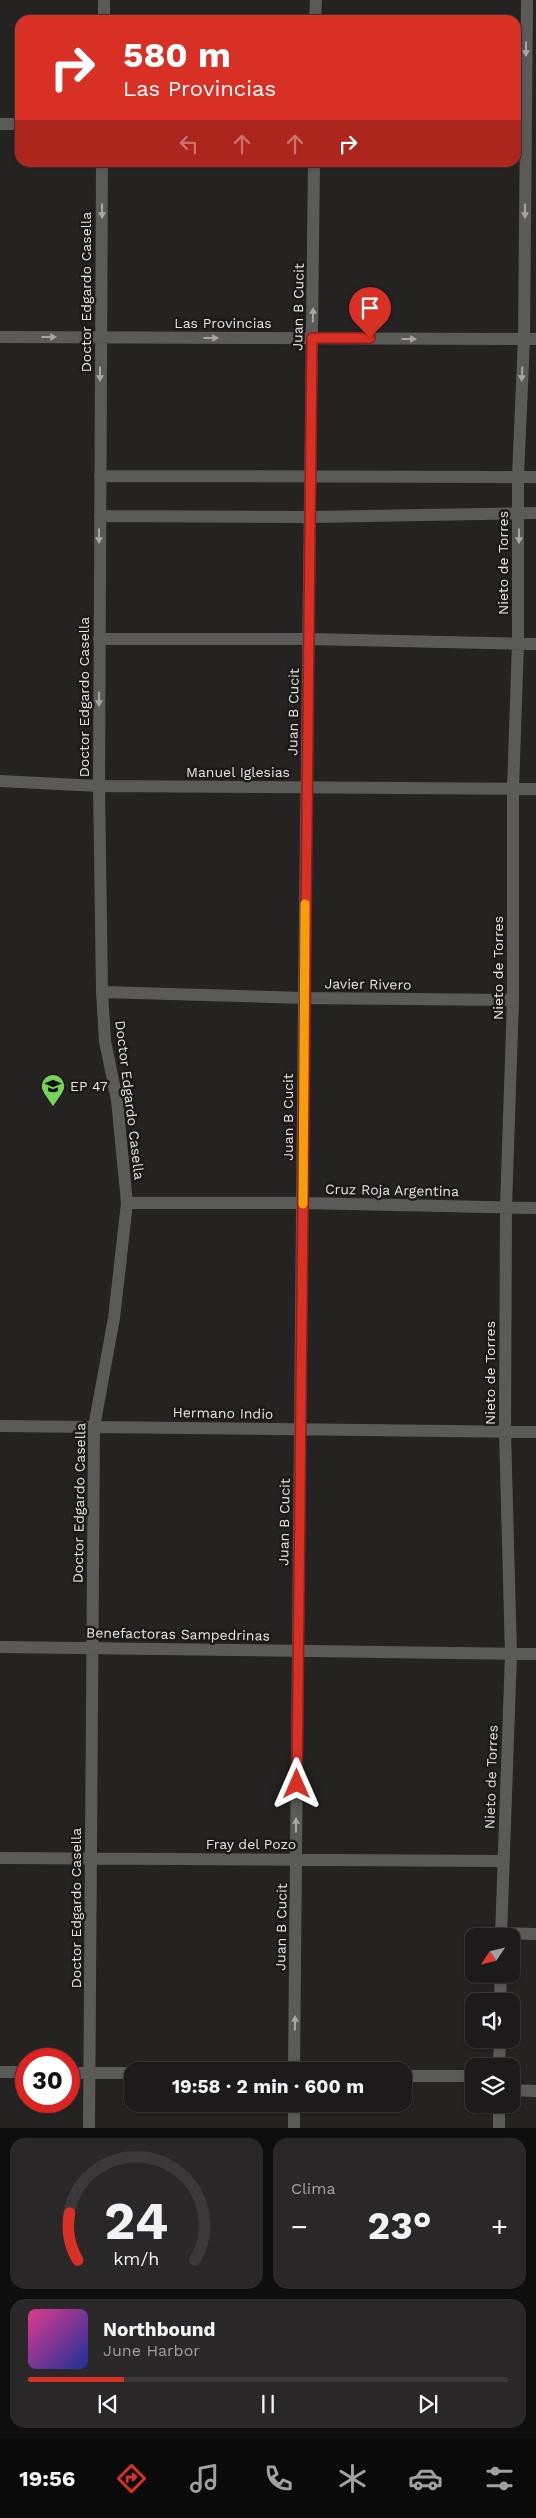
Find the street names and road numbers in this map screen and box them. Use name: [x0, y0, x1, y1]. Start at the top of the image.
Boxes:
street label: Doctor Edgardo Casella: [78, 212, 94, 372]
street label: Juan B Cucit: [289, 263, 307, 351]
street label: Las Provincias: [174, 315, 272, 331]
street label: Nieto de Torres: [495, 511, 511, 615]
street label: Doctor Edgardo Casella: [76, 617, 92, 777]
street label: Juan B Cucit: [284, 668, 302, 756]
street label: Manuel Iglesias: [186, 764, 290, 780]
street label: Nieto de Torres: [490, 916, 506, 1020]
street label: Javier Rivero: [324, 975, 412, 993]
street label: Doctor Edgardo Casella: [112, 1019, 148, 1181]
street label: Juan B Cucit: [280, 1073, 296, 1161]
street label: Cruz Roja Argentina: [325, 1181, 459, 1199]
street label: Nieto de Torres: [482, 1321, 498, 1425]
street label: Hermano Indio: [173, 1404, 273, 1422]
street label: Doctor Edgardo Casella: [70, 1423, 88, 1583]
street label: Juan B Cucit: [275, 1478, 293, 1566]
street label: Benefactoras Sampedrinas: [86, 1624, 270, 1644]
street label: Nieto de Torres: [481, 1725, 501, 1829]
street label: Doctor Edgardo Casella: [68, 1828, 84, 1988]
street label: Fray del Pozo: [206, 1836, 296, 1852]
street label: Juan B Cucit: [272, 1883, 290, 1971]

